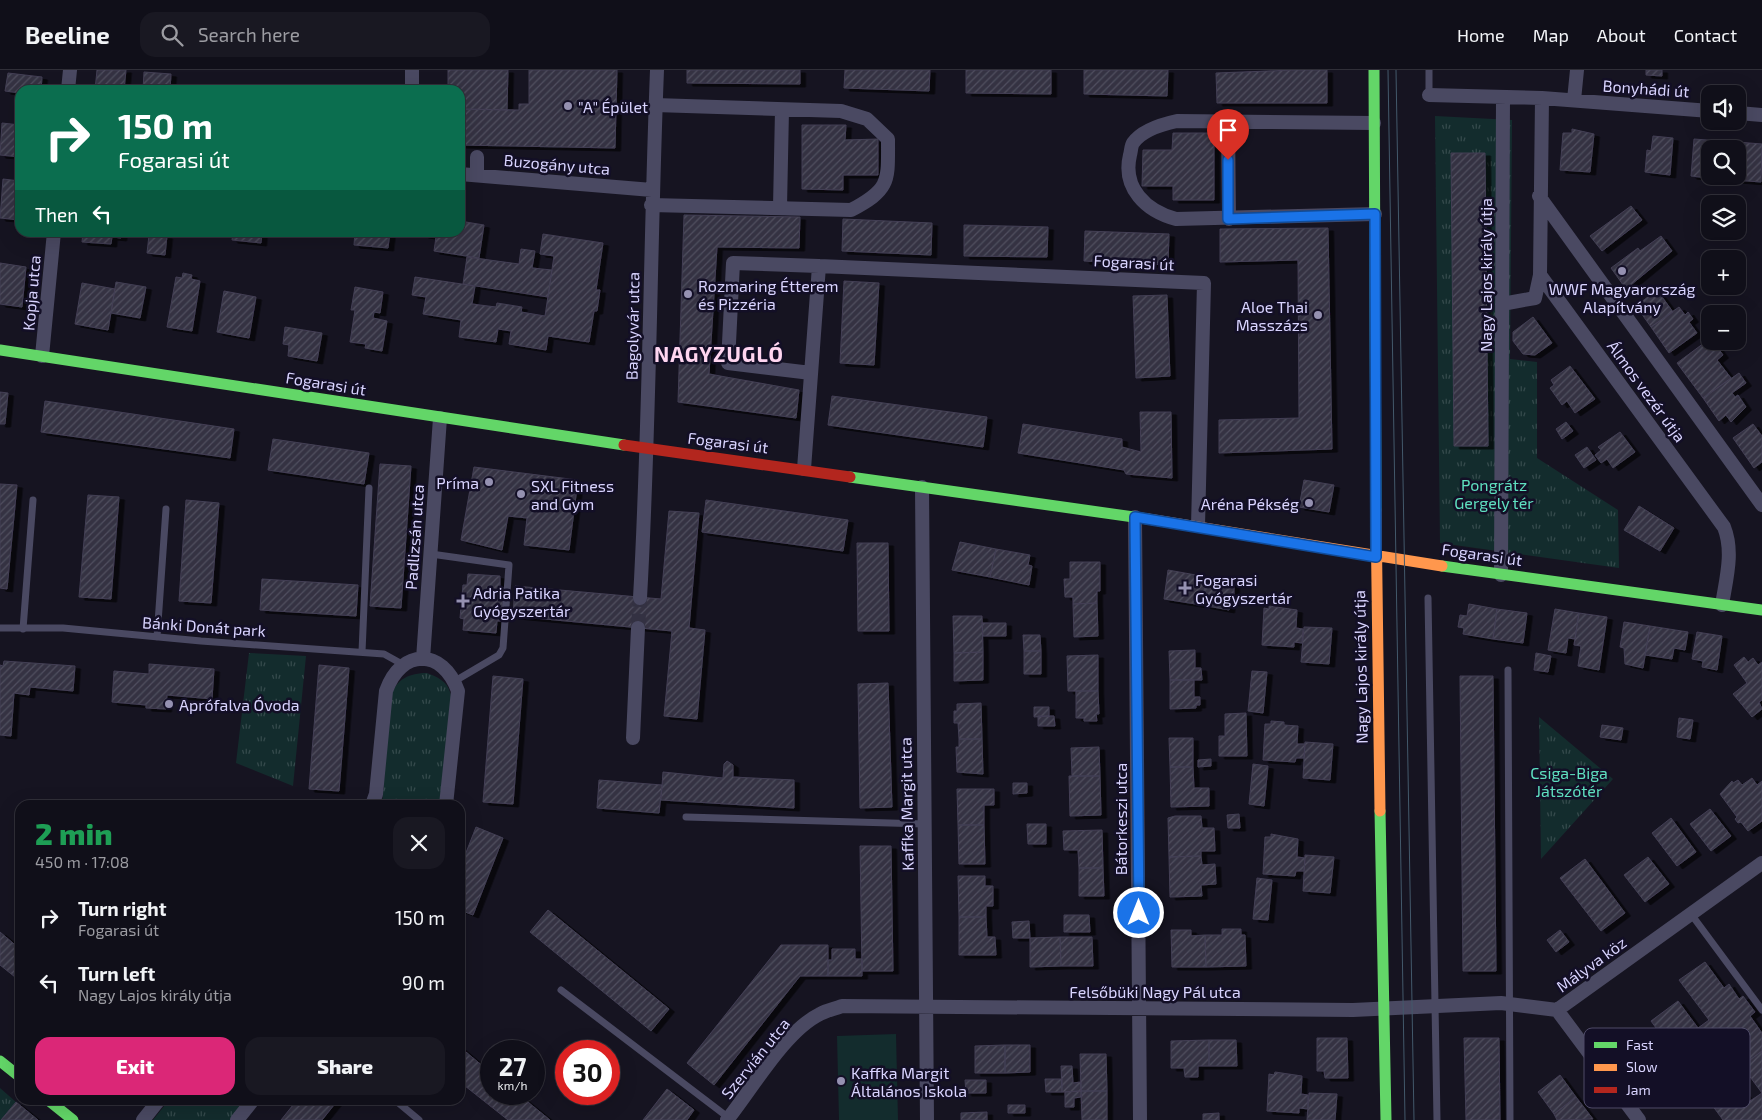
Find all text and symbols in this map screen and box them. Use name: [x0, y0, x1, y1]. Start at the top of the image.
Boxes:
search box: [140, 12, 490, 57]
text: Beeline: [25, 20, 110, 49]
icon: search: [158, 21, 186, 49]
text: Search here: [198, 23, 300, 46]
text: Home: [1457, 24, 1505, 46]
text: Map: [1533, 24, 1569, 46]
text: About: [1597, 24, 1646, 46]
text: Contact: [1674, 24, 1737, 46]
street label: Bonyhádi út: [1602, 75, 1690, 101]
map controls: [1701, 85, 1746, 350]
button: sound: [1701, 85, 1746, 130]
place label: "A" Épület: [578, 97, 648, 116]
marker: "A" Épület: [562, 100, 574, 112]
text: 150 m: [118, 104, 213, 146]
icon: right: [35, 105, 100, 170]
pin: [1207, 109, 1249, 160]
icon: arrive: [1214, 116, 1242, 144]
button: search: [1701, 140, 1746, 185]
text: Fogarasi út: [118, 146, 230, 172]
street label: Buzogány utca: [503, 150, 611, 178]
button: layers: [1701, 195, 1746, 240]
street label: Nagy Lajos király útja: [1476, 198, 1496, 352]
icon: left: [88, 200, 116, 228]
text: Then: [35, 203, 78, 226]
street label: Fogarasi út: [1093, 250, 1175, 274]
button: +: [1701, 250, 1746, 295]
street label: Kopja utca: [18, 254, 45, 332]
marker: WWF Magyarország Alapítvány: [1616, 265, 1628, 277]
street label: Bagolyvár utca: [622, 272, 642, 380]
place label: Rozmaring Étterem és Pizzéria: [698, 276, 839, 313]
place label: WWF Magyarország Alapítvány: [1549, 279, 1696, 316]
marker: Rozmaring Étterem és Pizzéria: [682, 288, 694, 300]
place label: Aloe Thai Masszázs: [1236, 297, 1308, 334]
button: −: [1701, 305, 1746, 350]
marker: Aloe Thai Masszázs: [1312, 309, 1324, 321]
street label: Álmos vezér útja: [1603, 337, 1690, 446]
district label: NAGYZUGLÓ: [654, 341, 784, 366]
street label: Fogarasi út: [284, 367, 368, 399]
street label: Fogarasi út: [687, 428, 769, 456]
place label: Príma: [436, 473, 479, 492]
park label: Pongrátz Gergely tér: [1454, 475, 1534, 512]
marker: Príma: [483, 476, 495, 488]
place label: SXL Fitness and Gym: [531, 476, 614, 513]
street label: Padlizsán utca: [401, 484, 427, 590]
marker: SXL Fitness and Gym: [515, 488, 527, 500]
place label: Aréna Pékség: [1201, 494, 1299, 513]
marker: Aréna Pékség: [1303, 497, 1315, 509]
street label: Fogarasi út: [1440, 539, 1524, 569]
place label: Fogarasi Gyógyszertár: [1195, 570, 1293, 607]
marker: Fogarasi Gyógyszertár: [1179, 582, 1191, 594]
place label: Adria Patika Gyógyszertár: [473, 583, 571, 620]
street label: Nagy Lajos király útja: [1349, 590, 1372, 744]
marker: Adria Patika Gyógyszertár: [457, 595, 469, 607]
street label: Bánki Donát park: [142, 612, 266, 640]
place label: Aprófalva Óvoda: [179, 695, 300, 714]
marker: Aprófalva Óvoda: [163, 698, 175, 710]
street label: Kaffka Margit utca: [895, 737, 917, 871]
street label: Bátorkeszi utca: [1111, 763, 1130, 875]
park label: Csiga-Biga Játszótér: [1530, 763, 1608, 800]
text: 2 min: [35, 815, 113, 851]
button: close: [393, 817, 445, 869]
text: 450 m · 17:08: [35, 852, 129, 871]
position arrow: [1112, 886, 1164, 938]
text: Turn right: [78, 897, 166, 920]
icon: right: [35, 904, 63, 932]
text: 150 m: [395, 906, 445, 929]
text: Fogarasi út: [78, 920, 159, 939]
street label: Mályva köz: [1552, 932, 1630, 996]
text: Turn left: [78, 962, 155, 985]
icon: left: [35, 969, 63, 997]
text: 90 m: [402, 971, 445, 994]
street label: Felsőbüki Nagy Pál utca: [1069, 982, 1241, 1001]
text: Nagy Lajos király útja: [78, 985, 232, 1004]
street label: Szervián utca: [717, 1014, 793, 1102]
legend: [1584, 1028, 1750, 1108]
text: Fast: [1626, 1036, 1653, 1053]
button: Exit: [35, 1037, 235, 1095]
button: Share: [245, 1037, 445, 1095]
speed limit sign: 30: [555, 1040, 620, 1105]
text: 27: [499, 1051, 526, 1081]
text: Slow: [1626, 1058, 1658, 1075]
place label: Kaffka Margit Általános Iskola: [851, 1063, 967, 1100]
marker: Kaffka Margit Általános Iskola: [835, 1075, 847, 1087]
text: km/h: [498, 1078, 527, 1092]
text: Jam: [1626, 1081, 1651, 1098]

